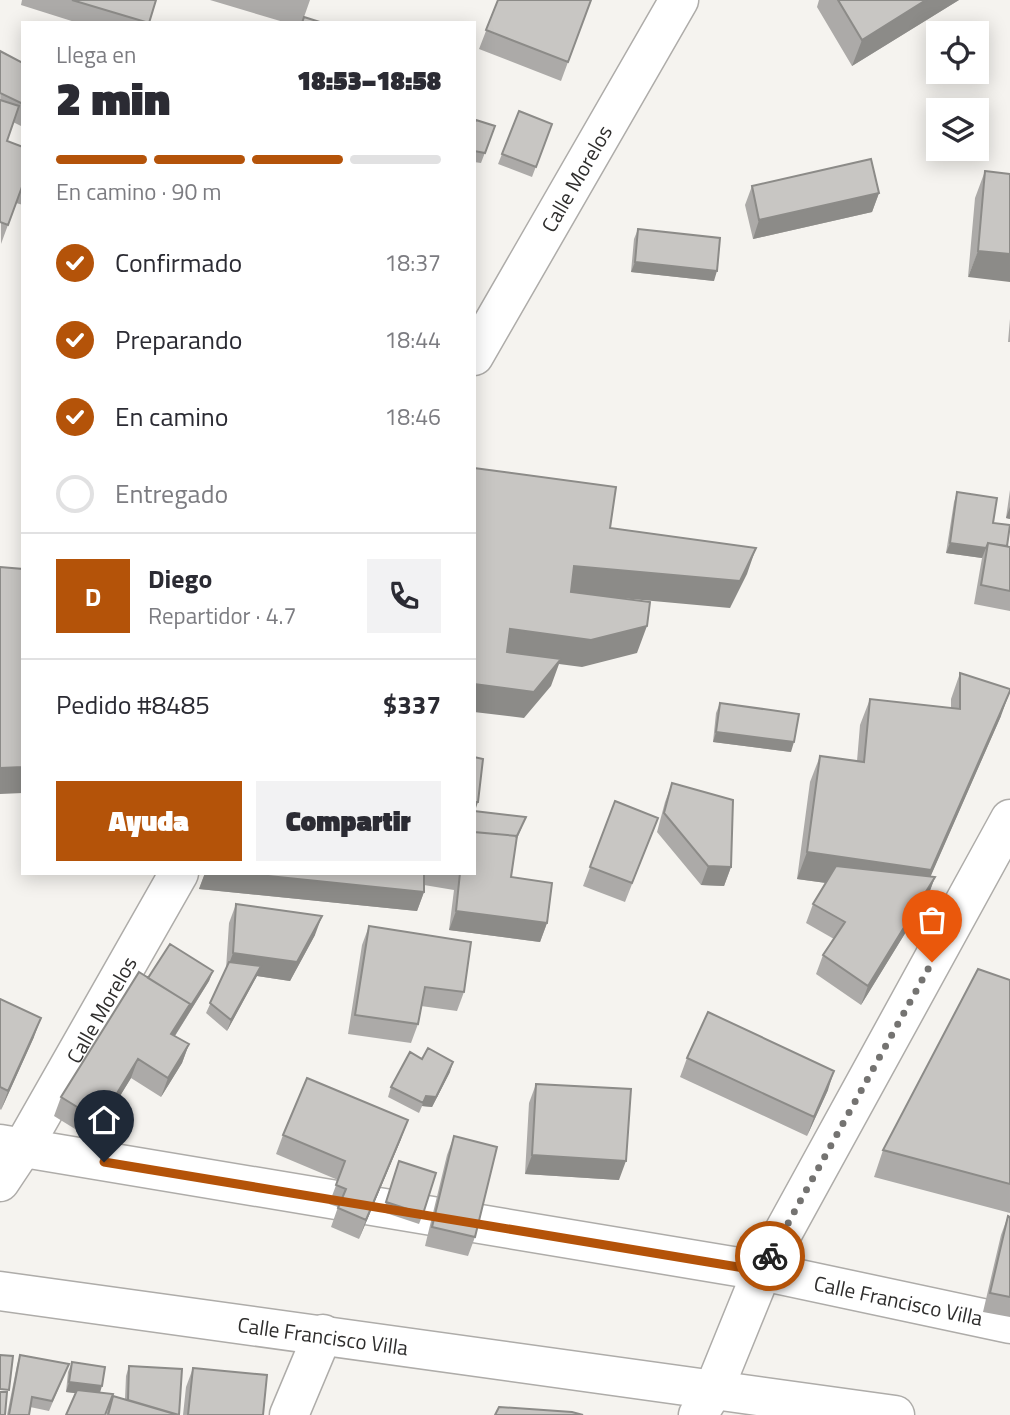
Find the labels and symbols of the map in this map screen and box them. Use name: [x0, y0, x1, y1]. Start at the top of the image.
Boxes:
street label: Calle Morelos: [533, 119, 620, 238]
pin: [902, 890, 962, 962]
street label: Calle Morelos: [58, 950, 145, 1069]
pin: [74, 1090, 134, 1162]
courier: [735, 1221, 805, 1291]
street label: Calle Francisco Villa: [811, 1267, 986, 1334]
street label: Calle Francisco Villa: [236, 1308, 411, 1363]

